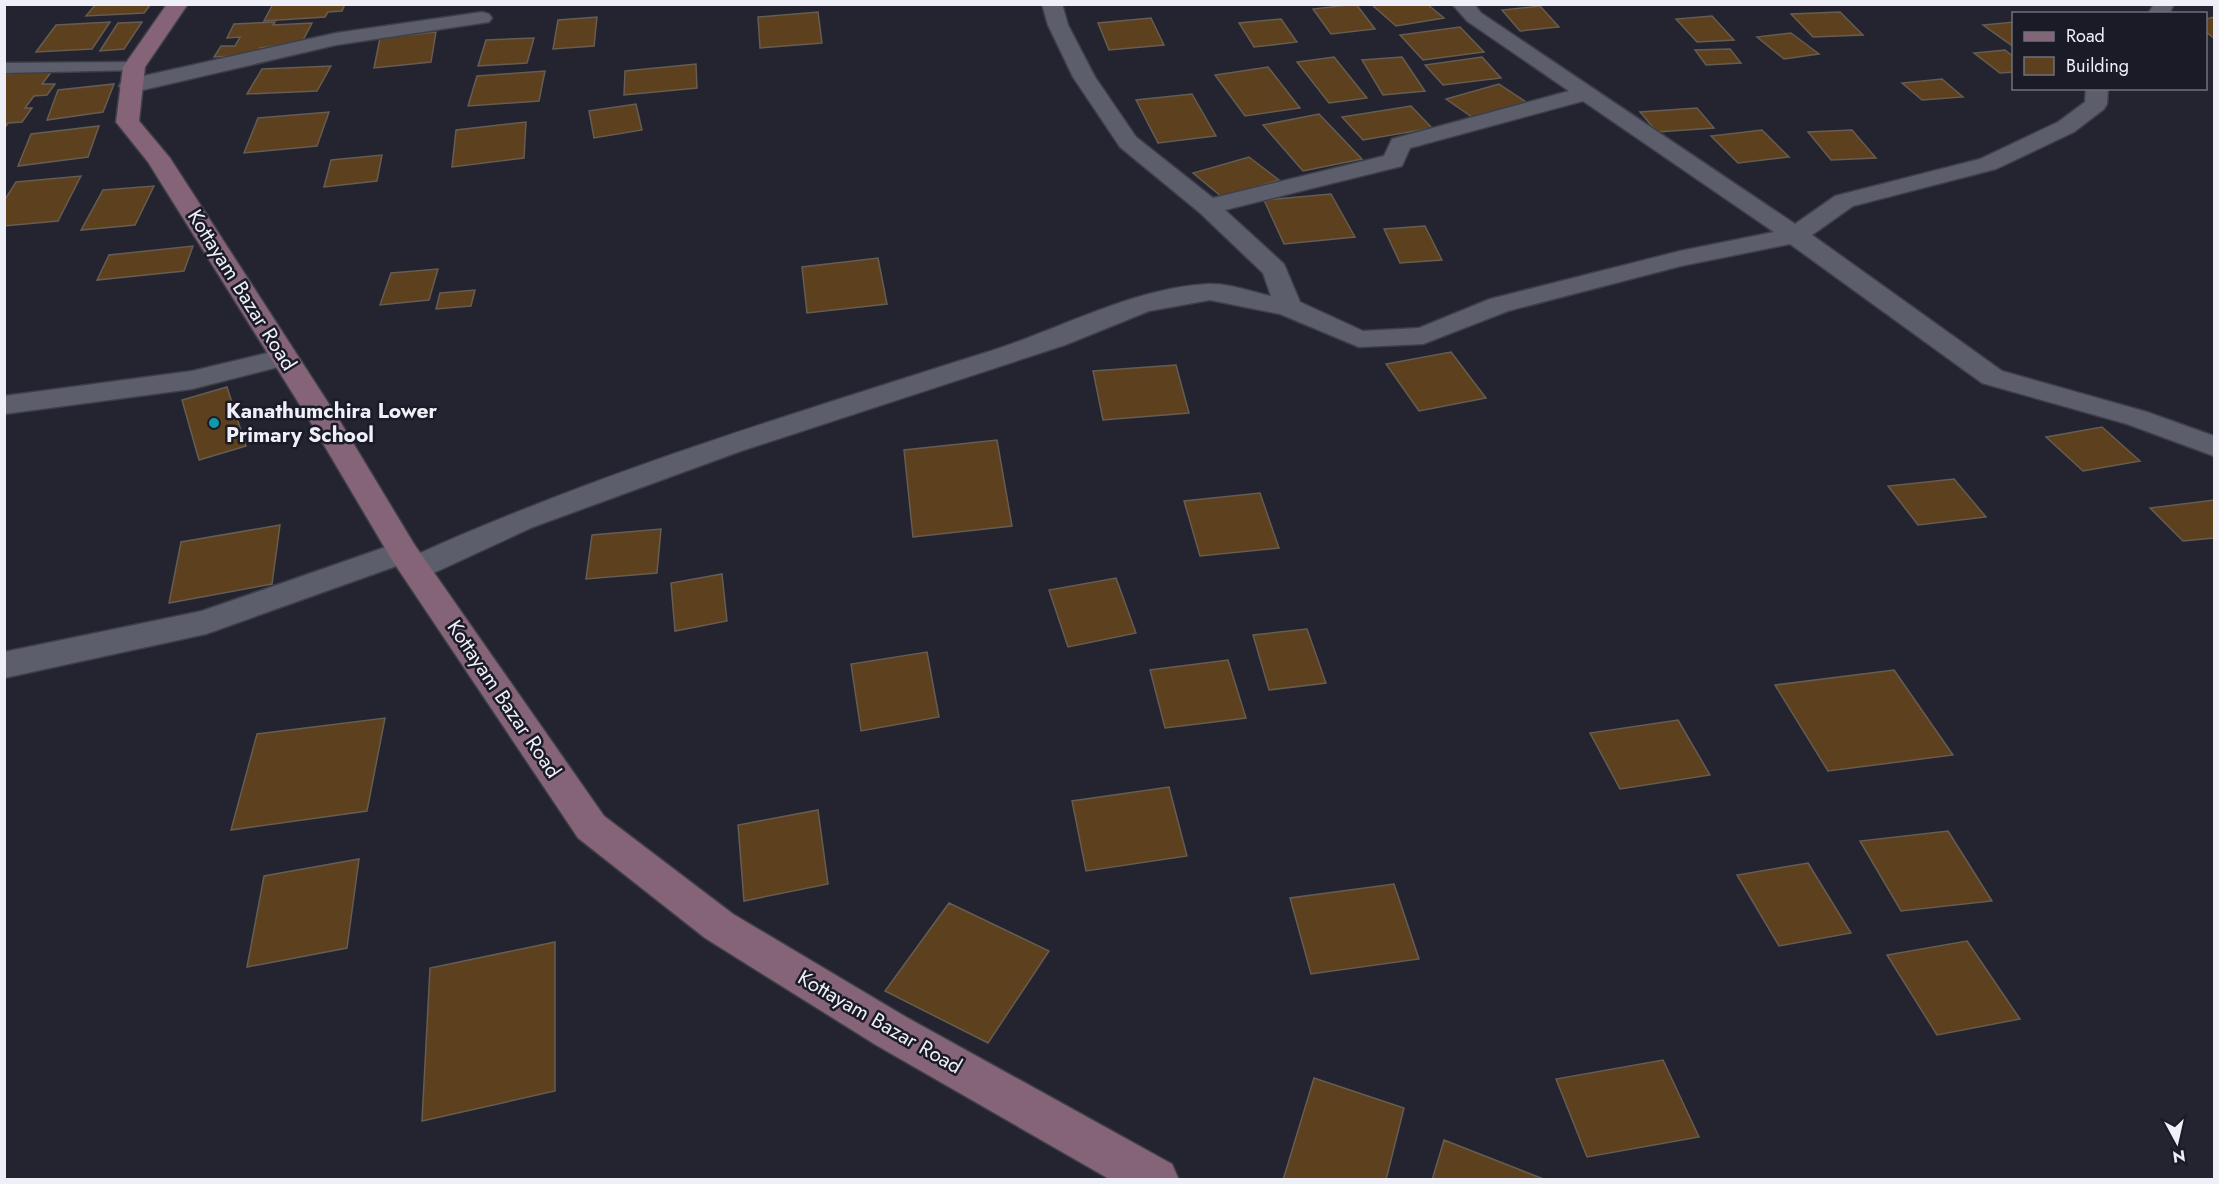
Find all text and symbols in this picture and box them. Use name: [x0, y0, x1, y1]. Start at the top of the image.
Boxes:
legend: [2012, 12, 2207, 90]
text: Road: [2066, 23, 2105, 49]
text: Building: [2066, 53, 2129, 79]
street label: Kottayam Bazar Road: [180, 204, 304, 376]
place label: Kanathumchira Lower Primary School: [226, 396, 438, 450]
marker: Kanathumchira Lower Primary School: [207, 416, 221, 430]
street label: Kottayam Bazar Road: [440, 614, 568, 784]
street label: Kottayam Bazar Road: [792, 963, 968, 1081]
north arrow: [2147, 1112, 2207, 1172]
text: N: [2171, 1144, 2187, 1169]

